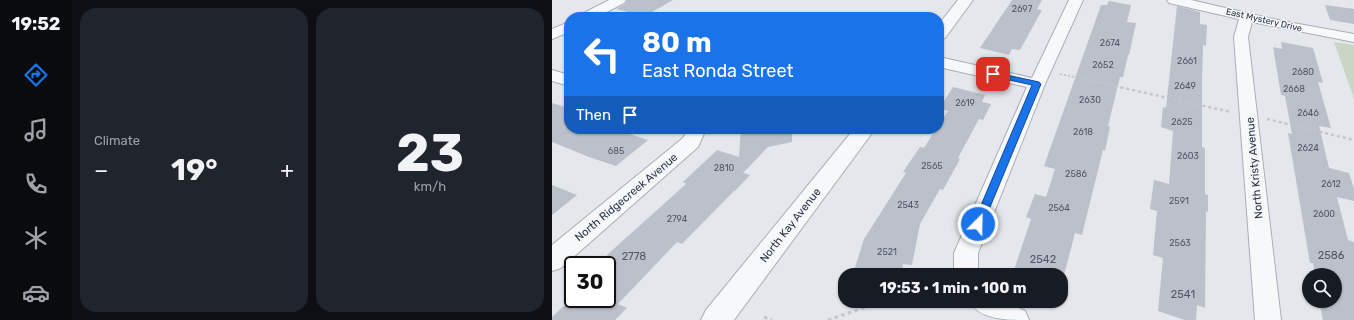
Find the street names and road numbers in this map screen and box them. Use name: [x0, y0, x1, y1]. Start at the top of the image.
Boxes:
street label: East Mystery Drive: [1225, 6, 1303, 34]
street label: North Kristy Avenue: [1244, 117, 1265, 219]
street label: North Ridgecreek Avenue: [572, 151, 680, 244]
street label: North Kay Avenue: [757, 185, 824, 265]

